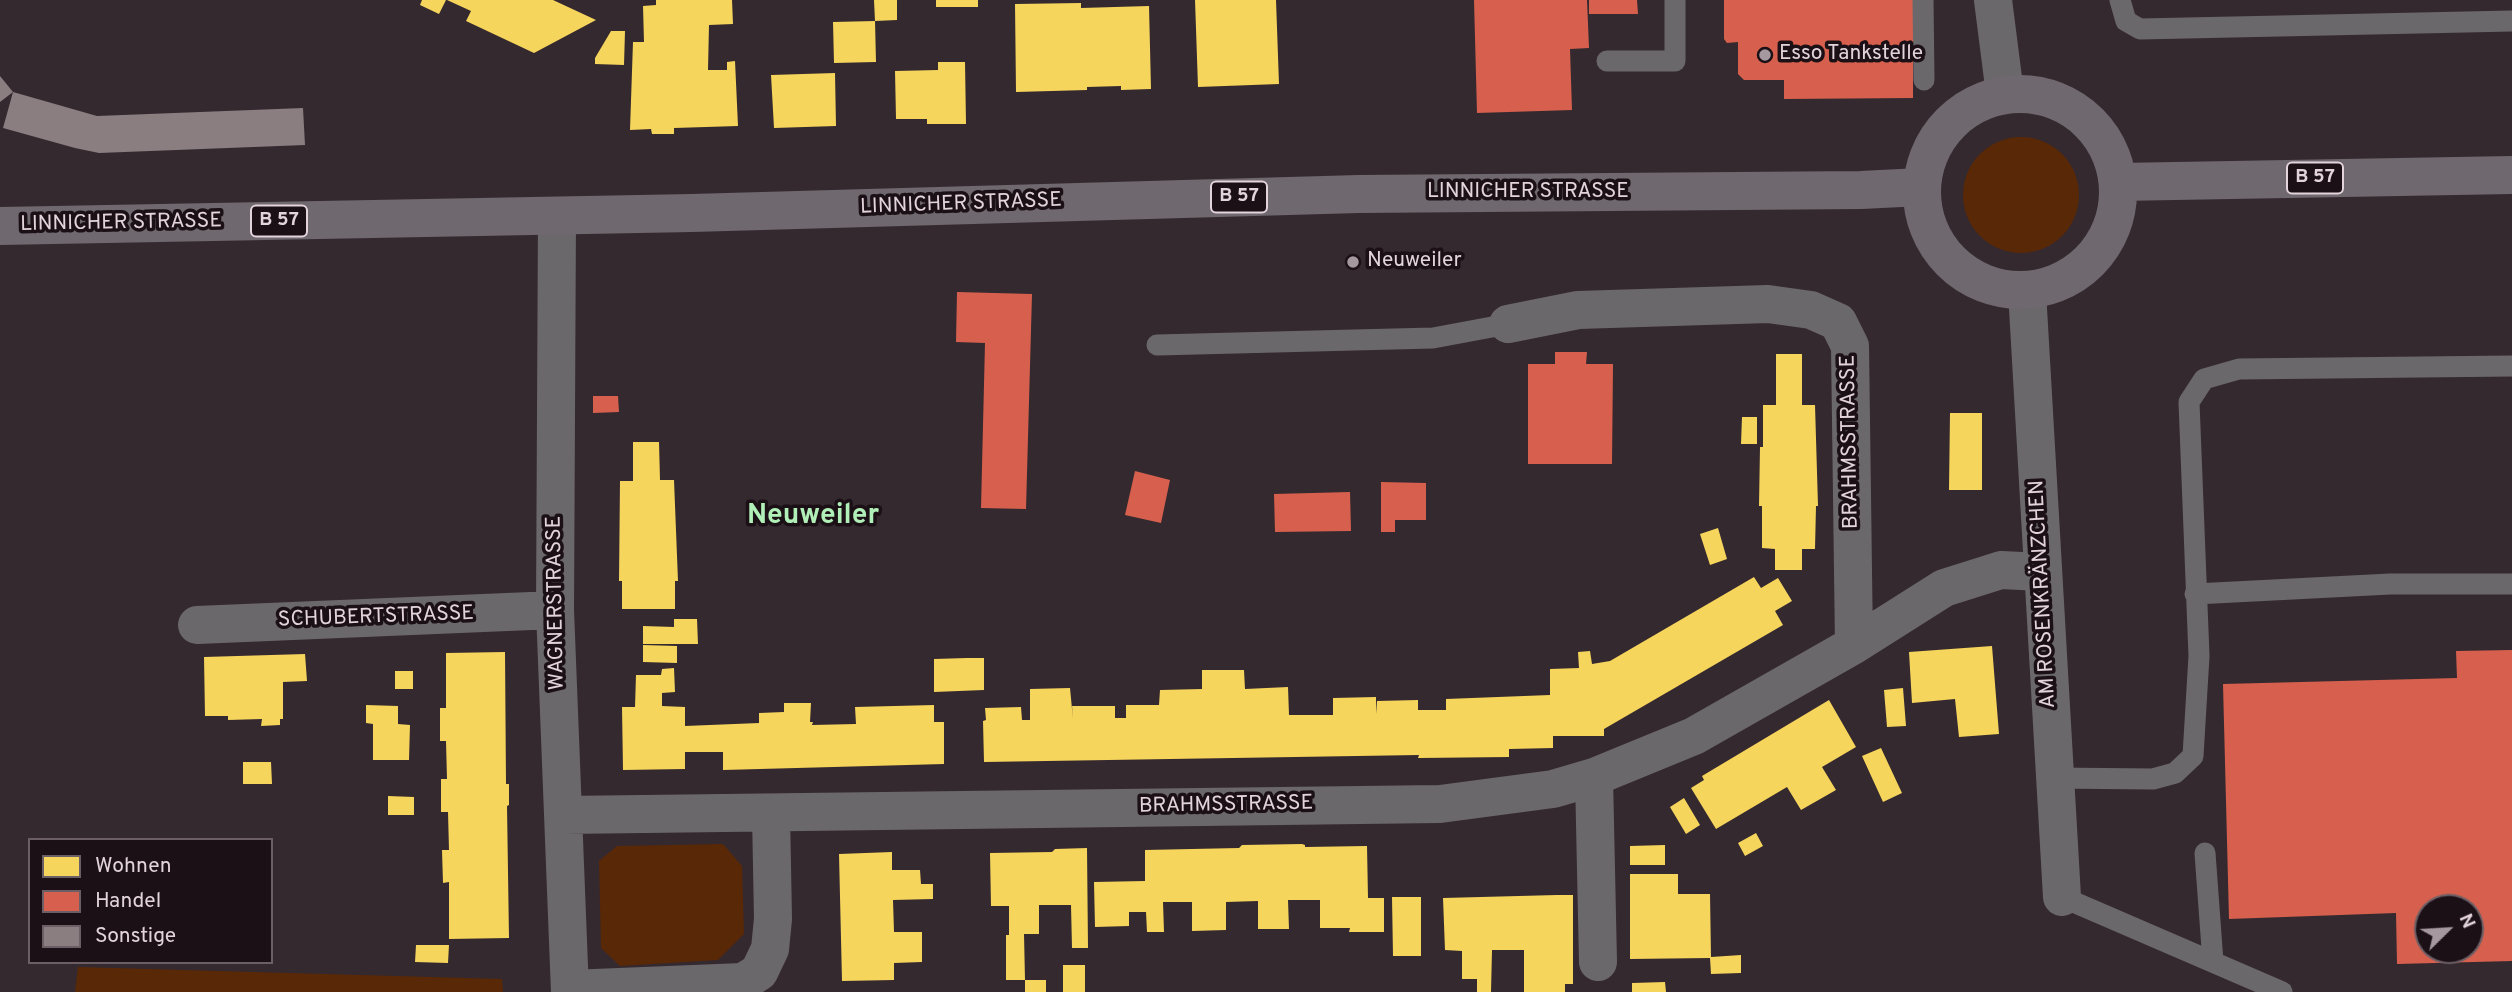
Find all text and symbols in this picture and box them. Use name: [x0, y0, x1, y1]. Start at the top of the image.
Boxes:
place label: Esso Tankstelle: [1779, 42, 1923, 68]
marker: Esso Tankstelle: [1757, 47, 1773, 63]
road number: B 57: [2287, 162, 2343, 194]
street label: LINNICHER STRASSE: [1427, 180, 1629, 206]
road number: B 57: [1211, 182, 1267, 212]
street label: LINNICHER STRASSE: [860, 189, 1062, 221]
road number: B 57: [251, 206, 307, 236]
street label: LINNICHER STRASSE: [20, 210, 222, 238]
place label: Neuweiler: [1367, 249, 1462, 275]
marker: Neuweiler: [1345, 254, 1361, 270]
street label: BRAHMSSTRASSE: [1837, 355, 1865, 529]
street label: AM ROSENKRÄNZCHEN: [2025, 479, 2063, 709]
district label: Neuweiler: [747, 500, 879, 534]
street label: WAGNERSTRASSE: [543, 515, 571, 691]
street label: SCHUBERTSTRASSE: [278, 602, 474, 634]
street label: BRAHMSSTRASSE: [1139, 792, 1313, 820]
legend: [28, 838, 273, 964]
text: Wohnen: [95, 853, 172, 880]
text: Handel: [95, 888, 161, 915]
north arrow: [2414, 894, 2484, 964]
text: N: [2453, 910, 2480, 932]
text: Sonstige: [95, 923, 176, 950]

